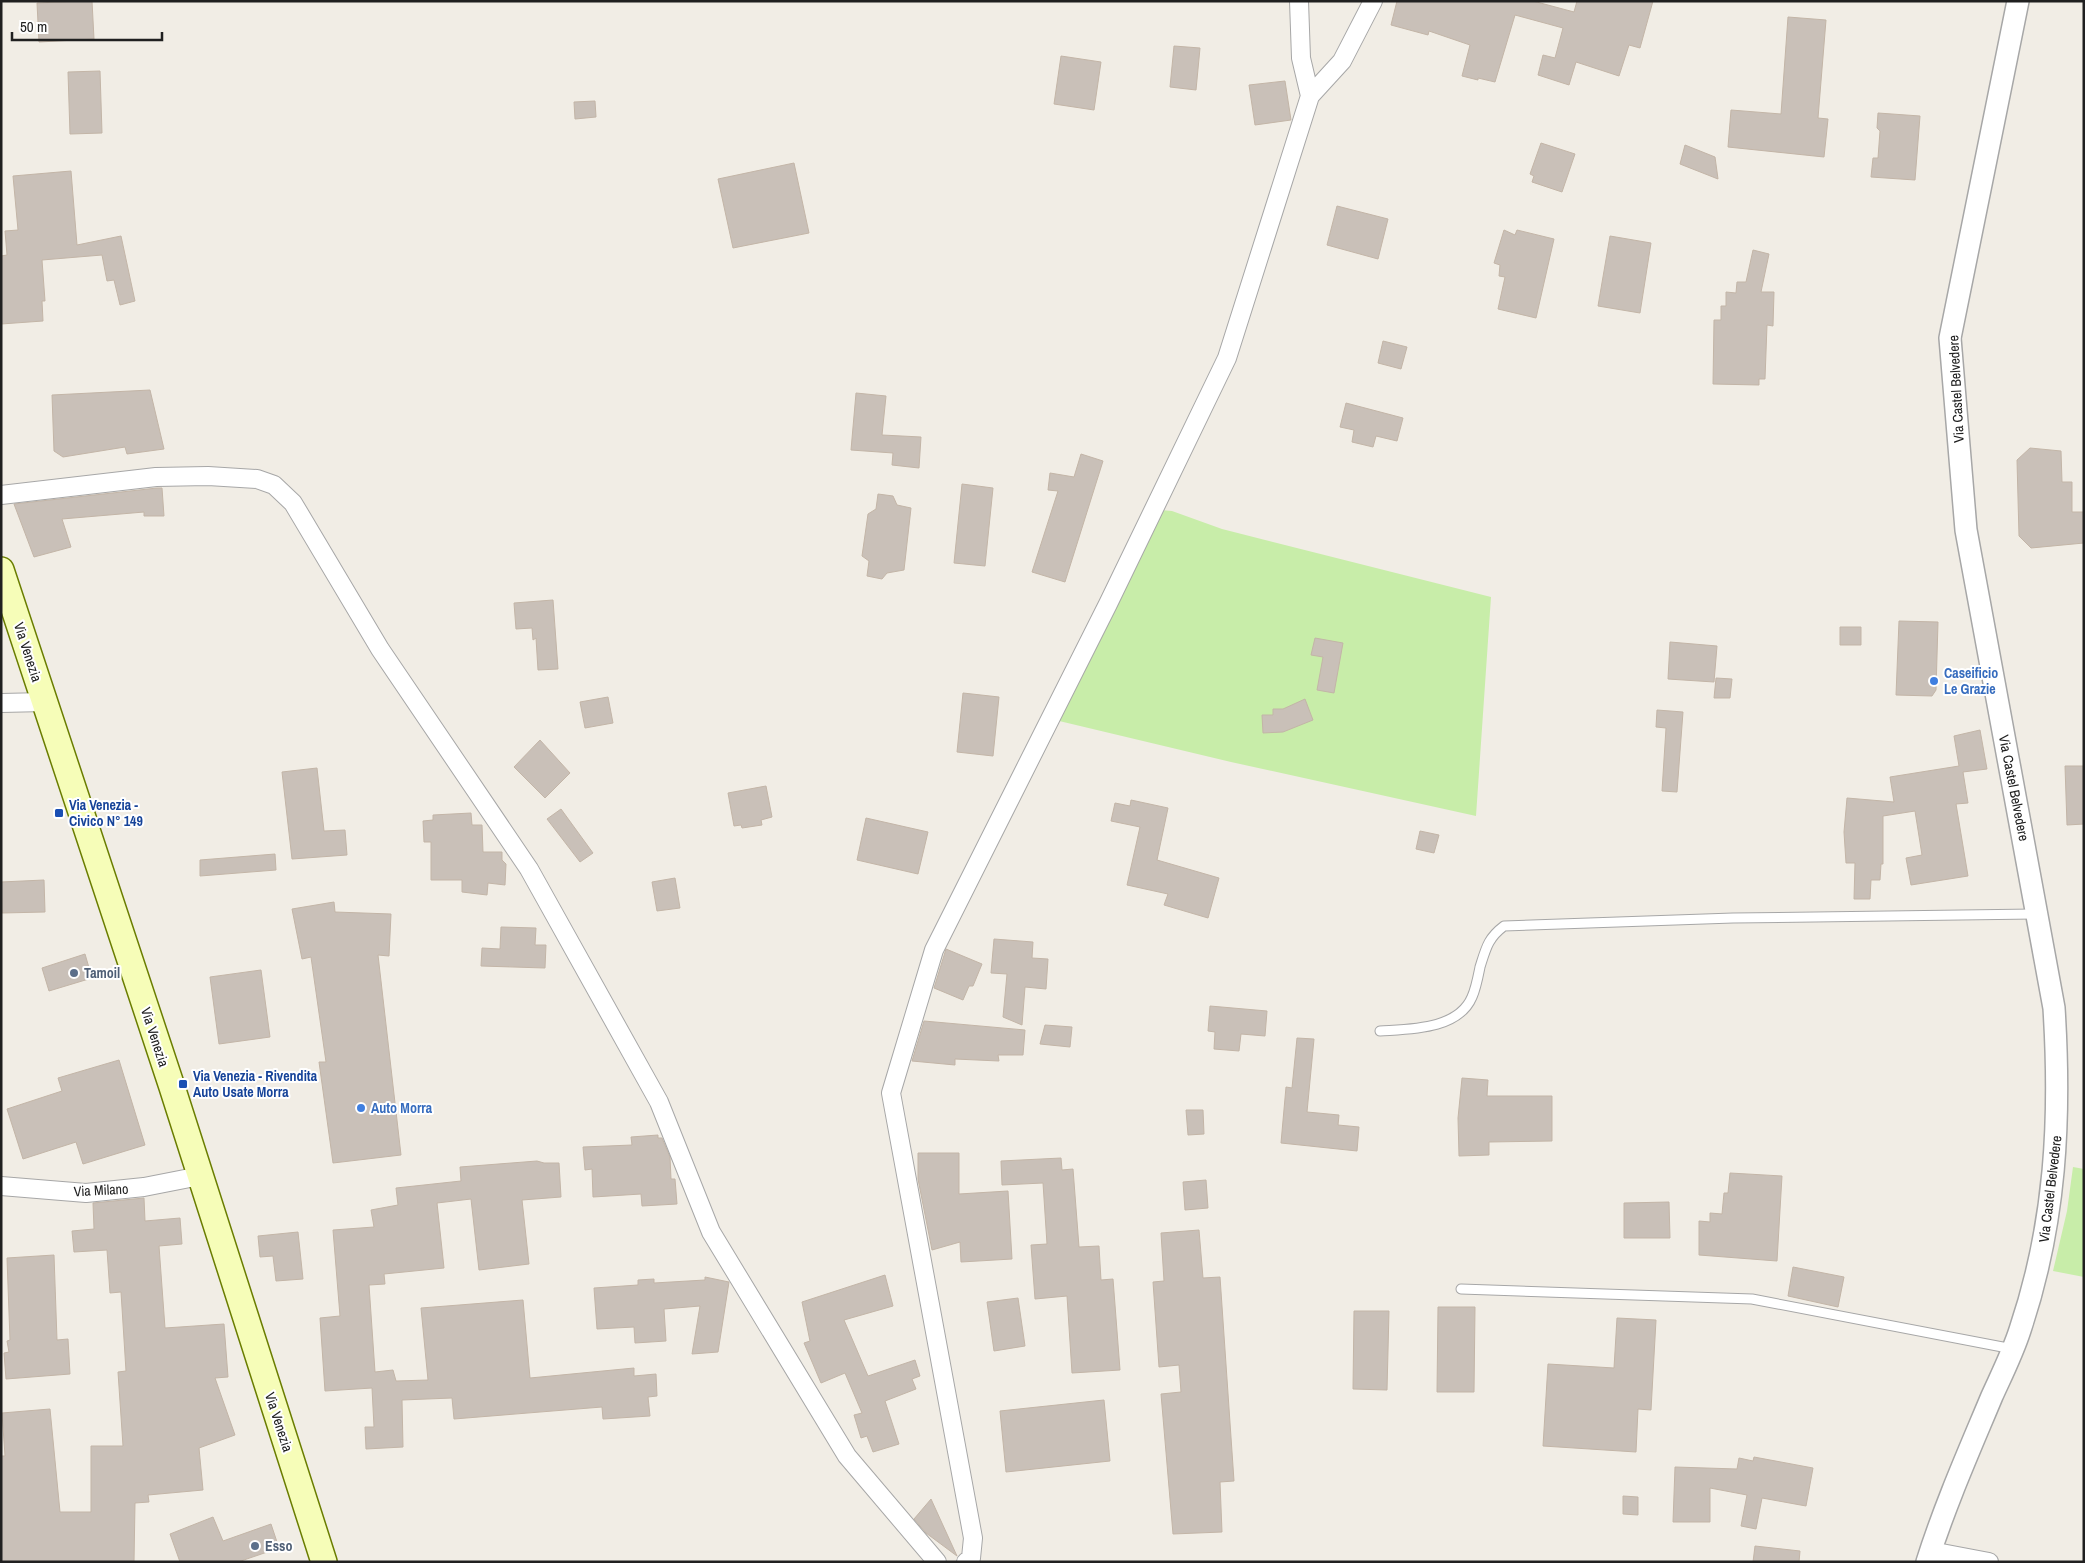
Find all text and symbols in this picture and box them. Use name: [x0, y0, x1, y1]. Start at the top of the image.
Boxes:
scale bar: [12, 10, 162, 42]
text: 50 m: [20, 16, 47, 37]
street label: Via Castel Belvedere: [1944, 335, 1968, 443]
street label: Via Venezia: [10, 620, 46, 685]
place label: Caseificio Le Grazie: [1944, 664, 1998, 698]
marker: Caseificio Le Grazie: [1928, 675, 1940, 687]
street label: Via Castel Belvedere: [1995, 733, 2033, 843]
place label: Via Venezia - Civico N° 149: [69, 796, 143, 830]
marker: Via Venezia - Civico N° 149: [53, 807, 65, 819]
place label: Tamoil: [84, 964, 120, 982]
marker: Tamoil: [68, 967, 80, 979]
street label: Via Venezia: [137, 1005, 173, 1070]
place label: Via Venezia - Rivendita Auto Usate Morra: [193, 1067, 318, 1101]
marker: Via Venezia - Rivendita Auto Usate Morra: [177, 1078, 189, 1090]
place label: Auto Morra: [371, 1099, 433, 1117]
marker: Auto Morra: [355, 1102, 367, 1114]
street label: Via Castel Belvedere: [2035, 1134, 2065, 1244]
street label: Via Milano: [73, 1180, 129, 1200]
street label: Via Venezia: [261, 1390, 297, 1455]
place label: Esso: [265, 1537, 292, 1555]
marker: Esso: [249, 1540, 261, 1552]

